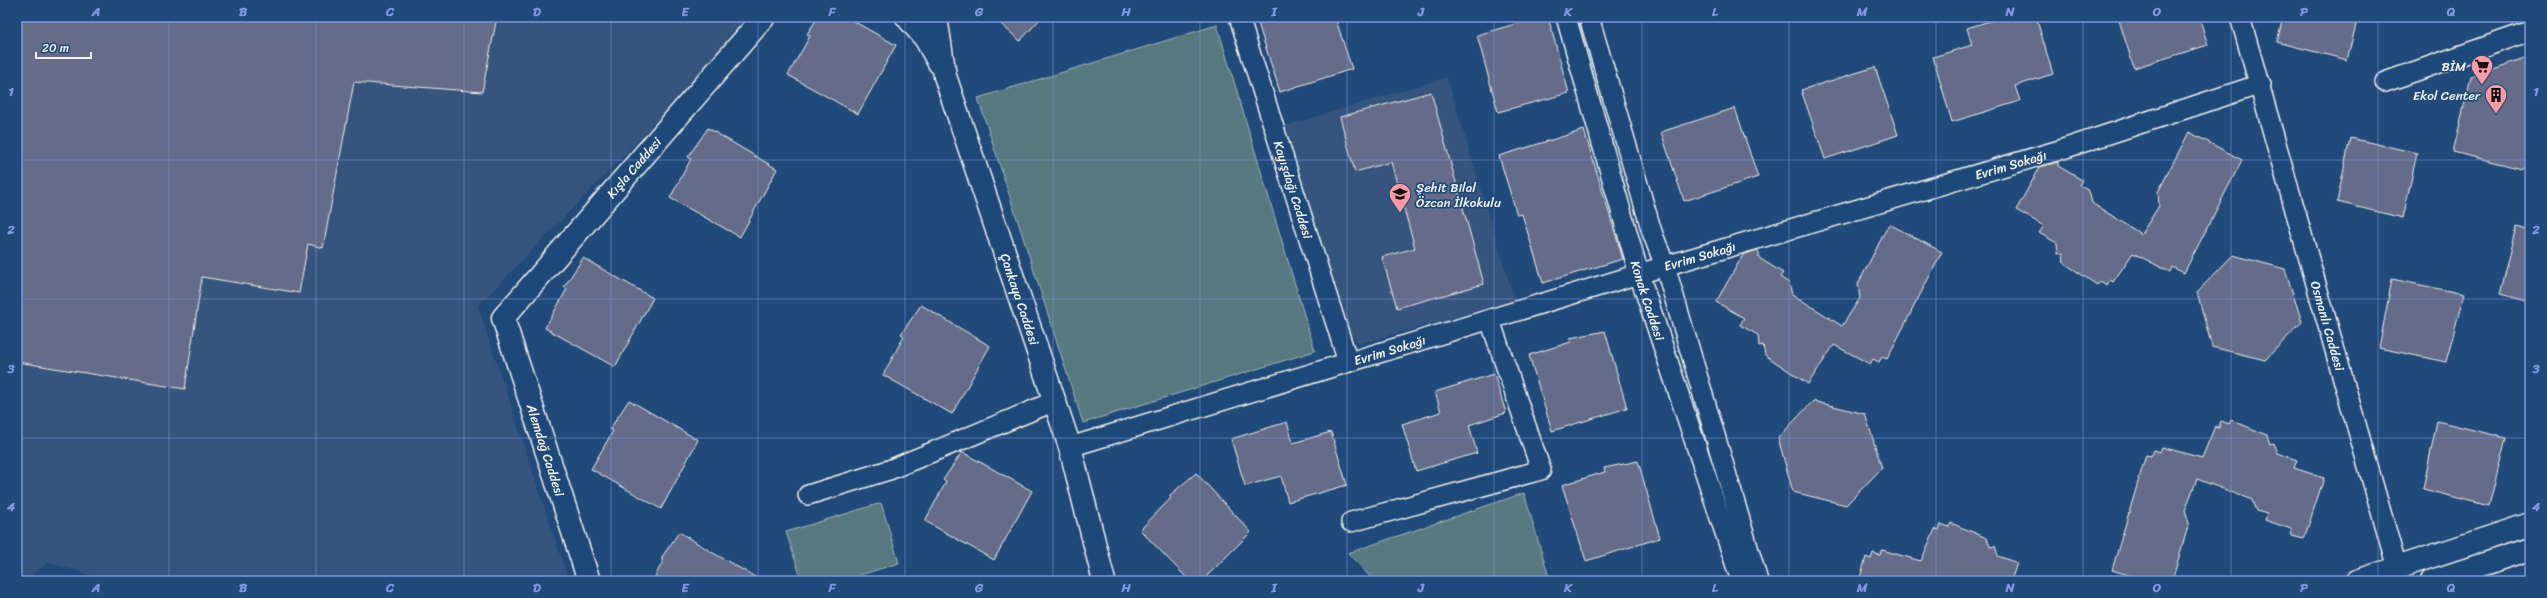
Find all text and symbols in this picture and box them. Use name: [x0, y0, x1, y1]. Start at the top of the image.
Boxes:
text: A: [91, 0, 100, 23]
text: B: [239, 0, 248, 23]
text: C: [385, 0, 395, 23]
text: D: [533, 0, 541, 23]
text: E: [681, 0, 690, 23]
text: F: [827, 0, 836, 23]
text: G: [974, 0, 984, 23]
text: H: [1120, 0, 1131, 23]
text: I: [1270, 0, 1278, 23]
text: J: [1417, 0, 1425, 23]
text: K: [1563, 0, 1573, 23]
text: L: [1712, 0, 1719, 23]
text: M: [1856, 0, 1868, 23]
text: N: [2004, 0, 2015, 23]
text: O: [2152, 0, 2162, 23]
text: P: [2300, 0, 2308, 23]
text: Q: [2446, 0, 2456, 23]
scale bar: [36, 34, 91, 60]
text: 20 m: [42, 37, 69, 59]
supermarket icon: BİM: [2469, 53, 2495, 86]
place label: BİM: [2442, 55, 2466, 78]
text: 1: [8, 80, 14, 103]
text: 1: [2533, 80, 2539, 103]
building icon: Ekol Center: [2483, 82, 2509, 115]
place label: Ekol Center: [2413, 84, 2481, 107]
street label: Kışla Caddesi: [601, 131, 668, 204]
street label: Kayışdağı Caddesi: [1267, 138, 1319, 242]
street label: Evrim Sokağı: [1972, 143, 2050, 186]
place label: Şehit Bilal Özcan İlkokulu: [1416, 176, 1501, 214]
school or university icon: Şehit Bilal Özcan İlkokulu: [1387, 181, 1413, 214]
text: 2: [6, 218, 15, 241]
text: 2: [2531, 218, 2540, 241]
street label: Evrim Sokağı: [1661, 235, 1739, 278]
street label: Çankaya Caddesi: [993, 250, 1046, 349]
street label: Konak Caddesi: [1624, 258, 1671, 344]
street label: Osmanlı Caddesi: [2304, 278, 2351, 374]
street label: Evrim Sokağı: [1351, 328, 1429, 372]
text: 3: [6, 357, 15, 380]
text: 3: [2531, 357, 2540, 380]
street label: Alemdağ Caddesi: [519, 400, 571, 500]
text: 4: [6, 495, 16, 518]
text: 4: [2531, 495, 2541, 518]
text: A: [91, 576, 100, 598]
text: B: [239, 576, 248, 598]
text: C: [385, 576, 395, 598]
text: D: [533, 576, 541, 598]
text: E: [681, 576, 690, 598]
text: F: [827, 576, 836, 598]
text: G: [974, 576, 984, 598]
text: H: [1120, 576, 1131, 598]
text: I: [1270, 576, 1278, 598]
text: J: [1417, 576, 1425, 598]
text: K: [1563, 576, 1573, 598]
text: L: [1712, 576, 1719, 598]
text: M: [1856, 576, 1868, 598]
text: N: [2004, 576, 2015, 598]
text: O: [2152, 576, 2162, 598]
text: P: [2300, 576, 2308, 598]
text: Q: [2446, 576, 2456, 598]

